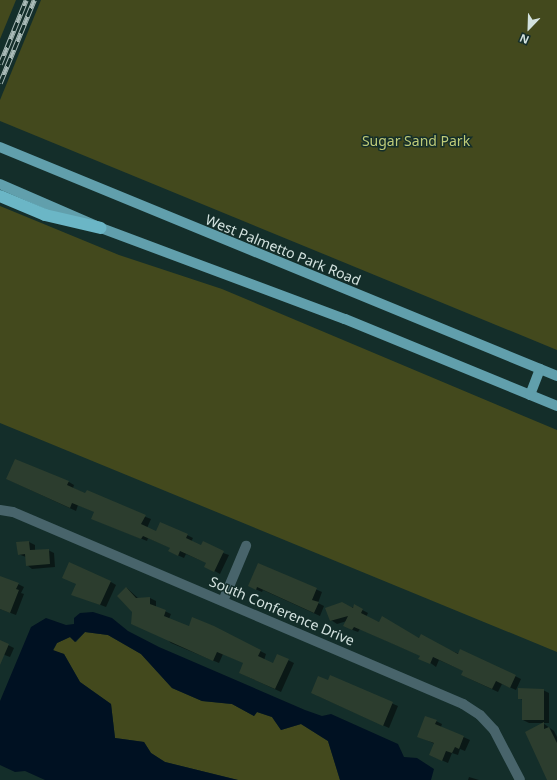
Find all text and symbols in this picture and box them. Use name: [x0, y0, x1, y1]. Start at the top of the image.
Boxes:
north arrow: [509, 8, 549, 48]
text: N: [517, 31, 531, 48]
park label: Sugar Sand Park: [362, 133, 470, 149]
street label: West Palmetto Park Road: [203, 211, 363, 289]
street label: South Conference Drive: [207, 573, 357, 649]

